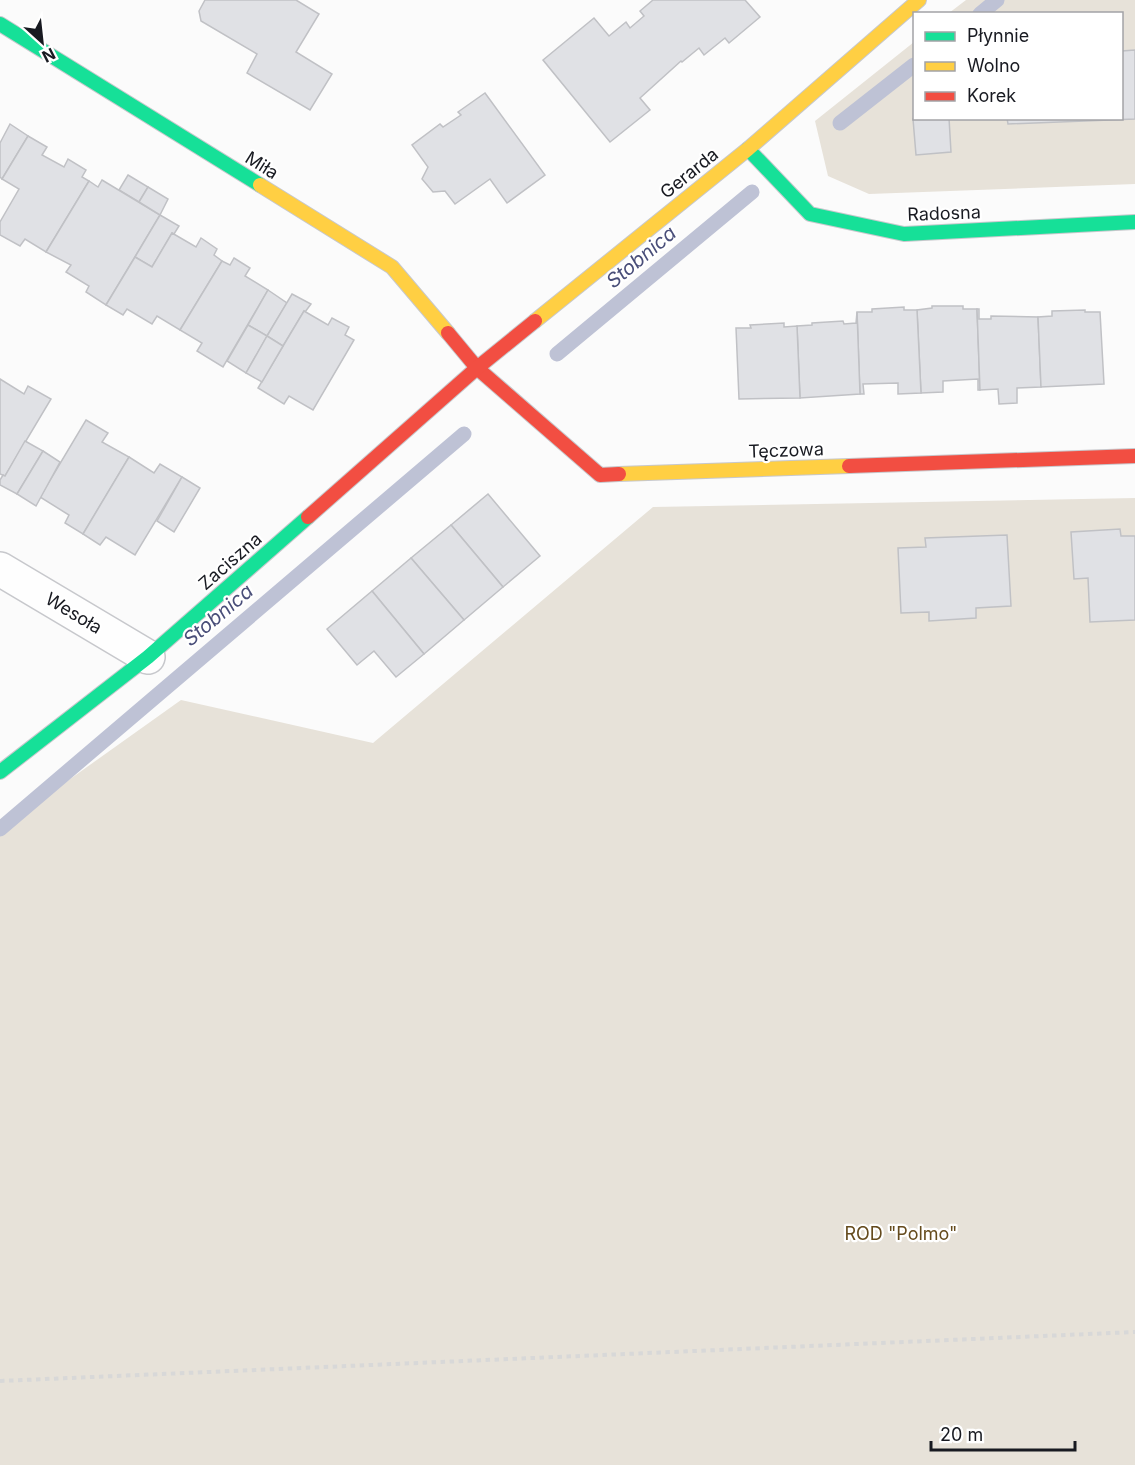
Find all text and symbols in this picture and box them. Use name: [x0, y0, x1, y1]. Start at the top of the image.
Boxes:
north arrow: [12, 12, 72, 72]
legend: [913, 12, 1123, 120]
text: Płynnie: [967, 25, 1029, 46]
text: N: [39, 44, 59, 67]
text: Wolno: [967, 55, 1020, 76]
text: Korek: [967, 85, 1016, 106]
street label: Gerarda: [656, 143, 722, 203]
street label: Miła: [242, 147, 282, 183]
street label: Radosna: [907, 201, 981, 225]
water label: Stobnica: [601, 221, 681, 293]
street label: Tęczowa: [748, 438, 824, 462]
street label: Zaciszna: [194, 528, 266, 594]
water label: Stobnica: [178, 579, 258, 651]
street label: Wesoła: [42, 588, 106, 638]
park label: ROD "Polmo": [844, 1223, 958, 1244]
scale bar: [931, 1414, 1075, 1452]
text: 20 m: [940, 1424, 983, 1445]

